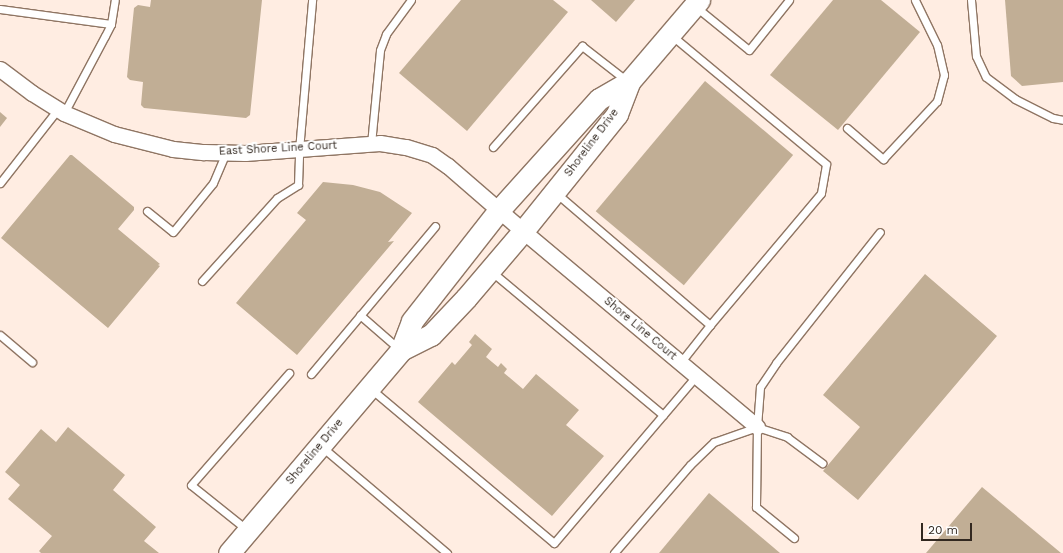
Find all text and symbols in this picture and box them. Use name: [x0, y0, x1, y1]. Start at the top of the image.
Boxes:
street label: Shoreline Drive: [562, 106, 622, 180]
street label: East Shore Line Court: [219, 139, 337, 159]
street label: Shore Line Court: [601, 295, 679, 363]
street label: Shoreline Drive: [284, 416, 346, 488]
scale bar: [923, 515, 974, 541]
text: 20 m: [928, 523, 958, 537]

